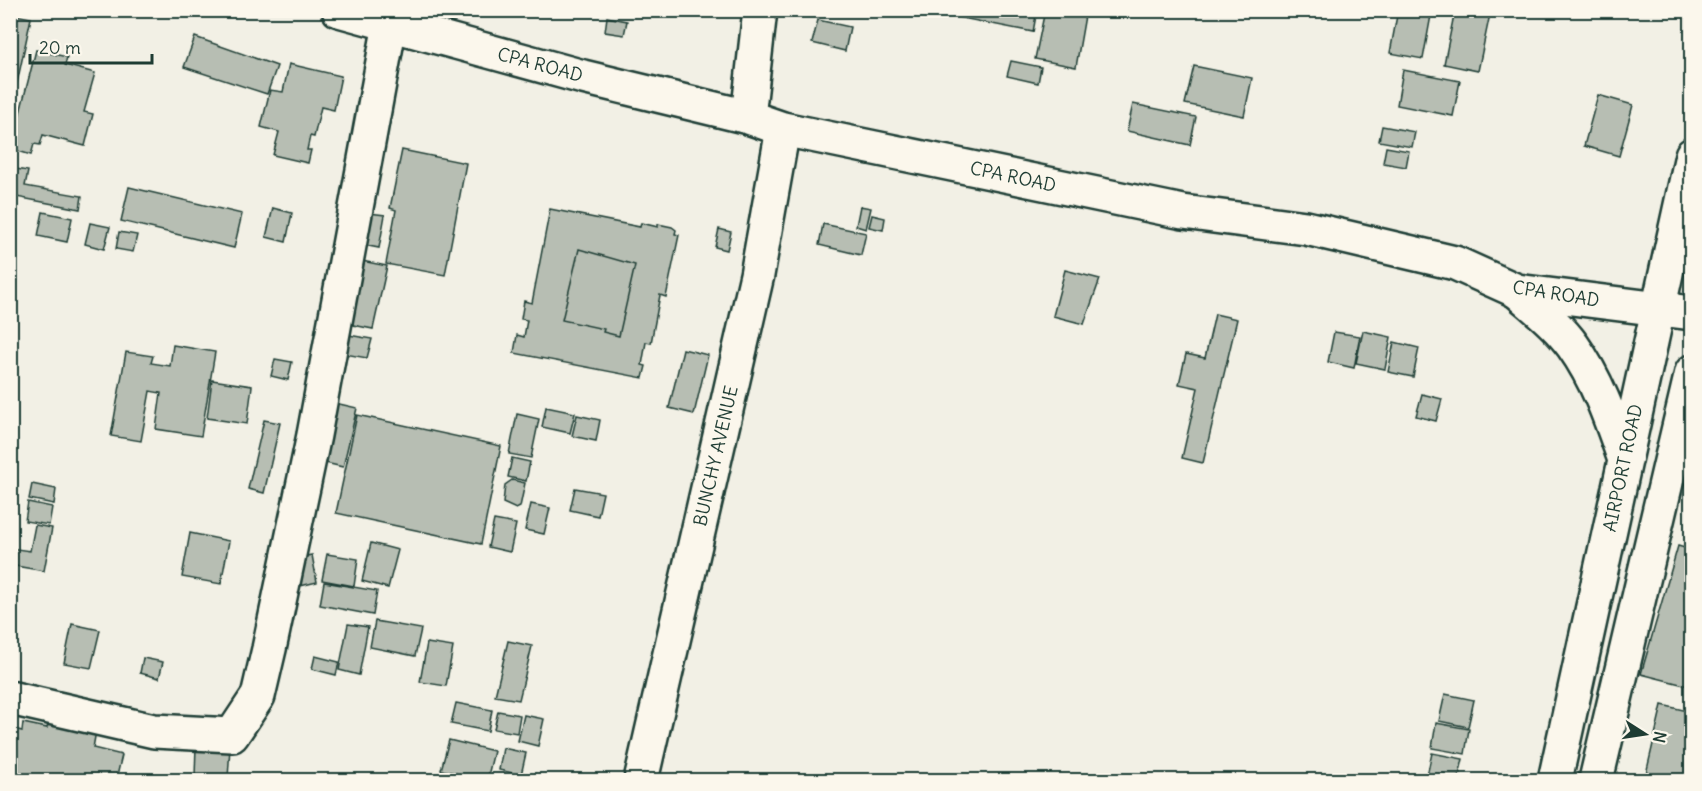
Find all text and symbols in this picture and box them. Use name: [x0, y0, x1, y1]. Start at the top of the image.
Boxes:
scale bar: [30, 27, 152, 65]
text: 20 m: [39, 36, 81, 59]
street label: CPA ROAD: [495, 42, 585, 87]
street label: CPA ROAD: [968, 156, 1058, 197]
street label: CPA ROAD: [1511, 275, 1601, 312]
street label: BUNCHY AVENUE: [688, 383, 743, 528]
street label: AIRPORT ROAD: [1598, 402, 1647, 534]
north arrow: [1615, 704, 1675, 764]
text: N: [1649, 730, 1671, 745]

